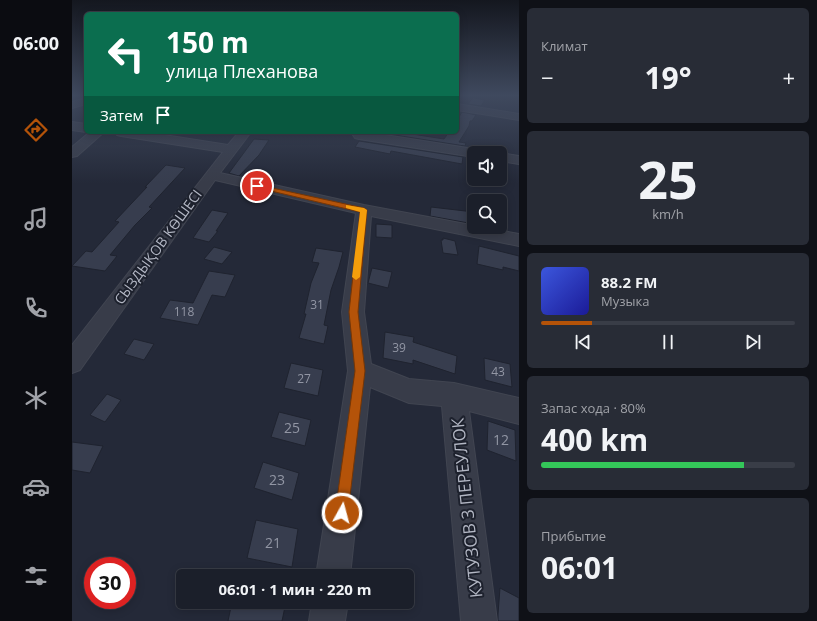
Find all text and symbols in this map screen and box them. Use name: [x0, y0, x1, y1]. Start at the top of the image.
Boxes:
text: 150 m: [166, 23, 249, 61]
icon: left: [100, 28, 152, 80]
text: 06:00: [13, 31, 59, 55]
text: Климат: [541, 37, 588, 55]
text: 19°: [644, 57, 692, 98]
text: улица Плеханова: [166, 59, 318, 83]
text: −: [541, 62, 554, 92]
text: +: [782, 62, 795, 92]
icon: arrive: [152, 104, 174, 126]
text: Затем: [100, 105, 144, 125]
icon: directions: [22, 116, 50, 144]
text: 25: [638, 143, 698, 214]
map controls: [467, 146, 507, 234]
button: sound: [467, 146, 507, 186]
pin: [240, 169, 274, 203]
icon: arrive: [246, 175, 268, 197]
street label: СЫЗДЫҚОВ КӨШЕСІ: [109, 185, 206, 308]
button: search: [467, 194, 507, 234]
icon: music: [22, 205, 50, 233]
text: km/h: [652, 205, 684, 223]
text: 88.2 FM: [601, 272, 657, 292]
text: Музыка: [601, 292, 649, 310]
icon: phone: [22, 294, 50, 322]
house number: 31: [310, 296, 324, 313]
house number: 118: [174, 303, 194, 320]
icon: previous: [572, 331, 594, 353]
icon: pause: [657, 331, 679, 353]
icon: next: [742, 331, 764, 353]
house number: 39: [392, 339, 406, 356]
house number: 43: [491, 363, 505, 380]
house number: 27: [297, 370, 311, 387]
icon: climate: [22, 384, 50, 412]
text: Запас хода · 80%: [541, 399, 646, 417]
street label: КУТУЗОВ 3 ПЕРЕУЛОК: [446, 416, 487, 599]
house number: 25: [284, 418, 300, 437]
text: 400 km: [541, 419, 648, 460]
house number: 12: [493, 430, 509, 449]
house number: 23: [269, 470, 285, 489]
icon: car: [22, 473, 50, 501]
position arrow: [321, 492, 363, 534]
text: Прибытие: [541, 527, 606, 545]
house number: 21: [265, 533, 281, 552]
text: 06:01: [541, 547, 618, 588]
speed limit sign: 30: [84, 557, 136, 609]
icon: filters: [22, 562, 50, 590]
text: 06:01 · 1 мин · 220 m: [219, 579, 371, 599]

